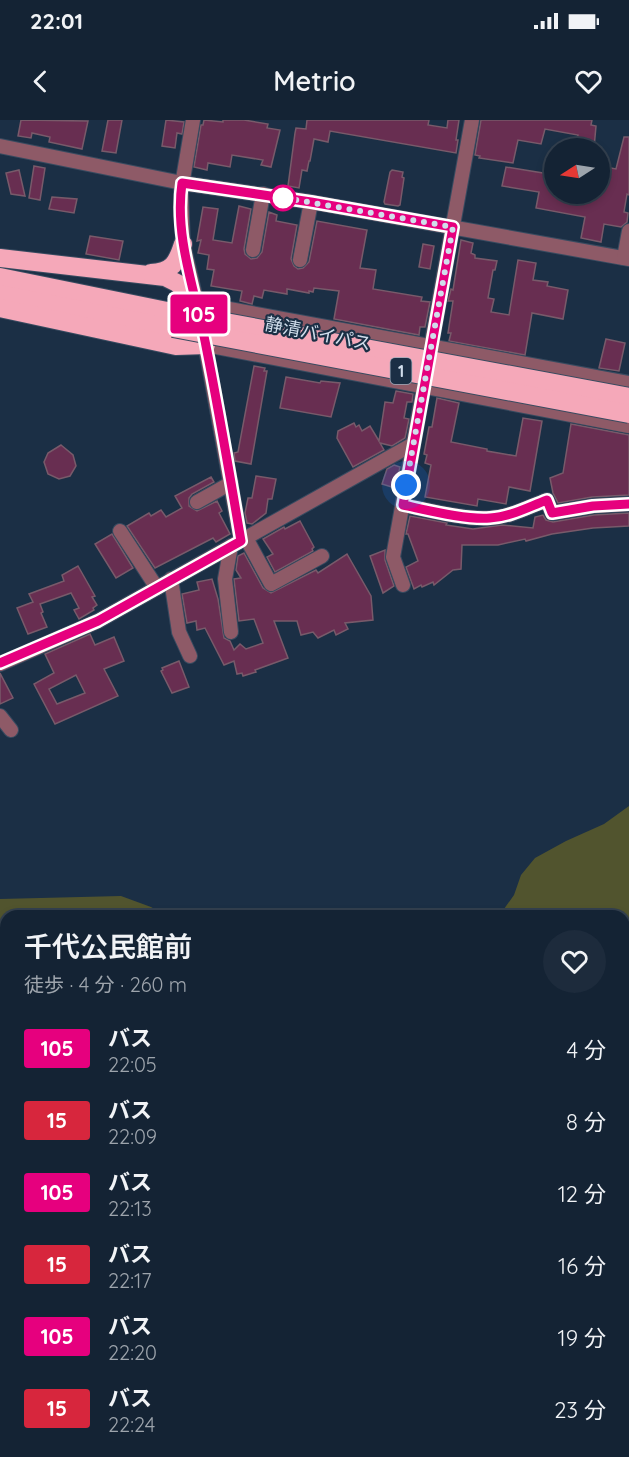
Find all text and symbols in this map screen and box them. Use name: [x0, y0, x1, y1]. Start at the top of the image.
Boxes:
text: 22:01: [30, 7, 83, 35]
text: Metrio: [273, 64, 356, 98]
icon: back: [24, 65, 57, 98]
icon: heart: [572, 65, 605, 98]
north arrow: [544, 138, 610, 204]
map controls: [544, 138, 610, 204]
unlabelled marker: [270, 185, 296, 211]
line badge: 105: [164, 294, 234, 334]
text: 105: [182, 301, 216, 327]
street label: 静清バイパス: [263, 312, 373, 355]
road number: 1: [390, 358, 412, 384]
your location: [391, 470, 421, 500]
text: 千代公民館前: [24, 929, 192, 964]
button: heart: [543, 930, 606, 993]
text: 徒歩 · 4 分 · 260 m: [24, 972, 187, 997]
text: バス: [108, 1024, 152, 1052]
text: 105: [40, 1035, 74, 1061]
text: 4 分: [566, 1036, 606, 1064]
text: 22:05: [108, 1052, 157, 1077]
text: バス: [108, 1096, 152, 1124]
text: 15: [47, 1107, 67, 1133]
text: 8 分: [566, 1108, 606, 1136]
text: 22:09: [108, 1124, 157, 1149]
text: バス: [108, 1168, 152, 1196]
text: 105: [40, 1179, 74, 1205]
text: 12 分: [558, 1180, 606, 1208]
text: 22:13: [108, 1196, 152, 1221]
text: バス: [108, 1240, 152, 1268]
text: 15: [47, 1251, 67, 1277]
text: 16 分: [558, 1252, 606, 1280]
text: 22:17: [108, 1268, 152, 1293]
text: バス: [108, 1312, 152, 1340]
text: 105: [40, 1323, 74, 1349]
text: 19 分: [558, 1324, 606, 1352]
text: 22:20: [108, 1340, 157, 1365]
text: バス: [108, 1384, 152, 1412]
text: 15: [47, 1395, 67, 1421]
text: 23 分: [554, 1396, 606, 1424]
text: 22:24: [108, 1412, 155, 1437]

